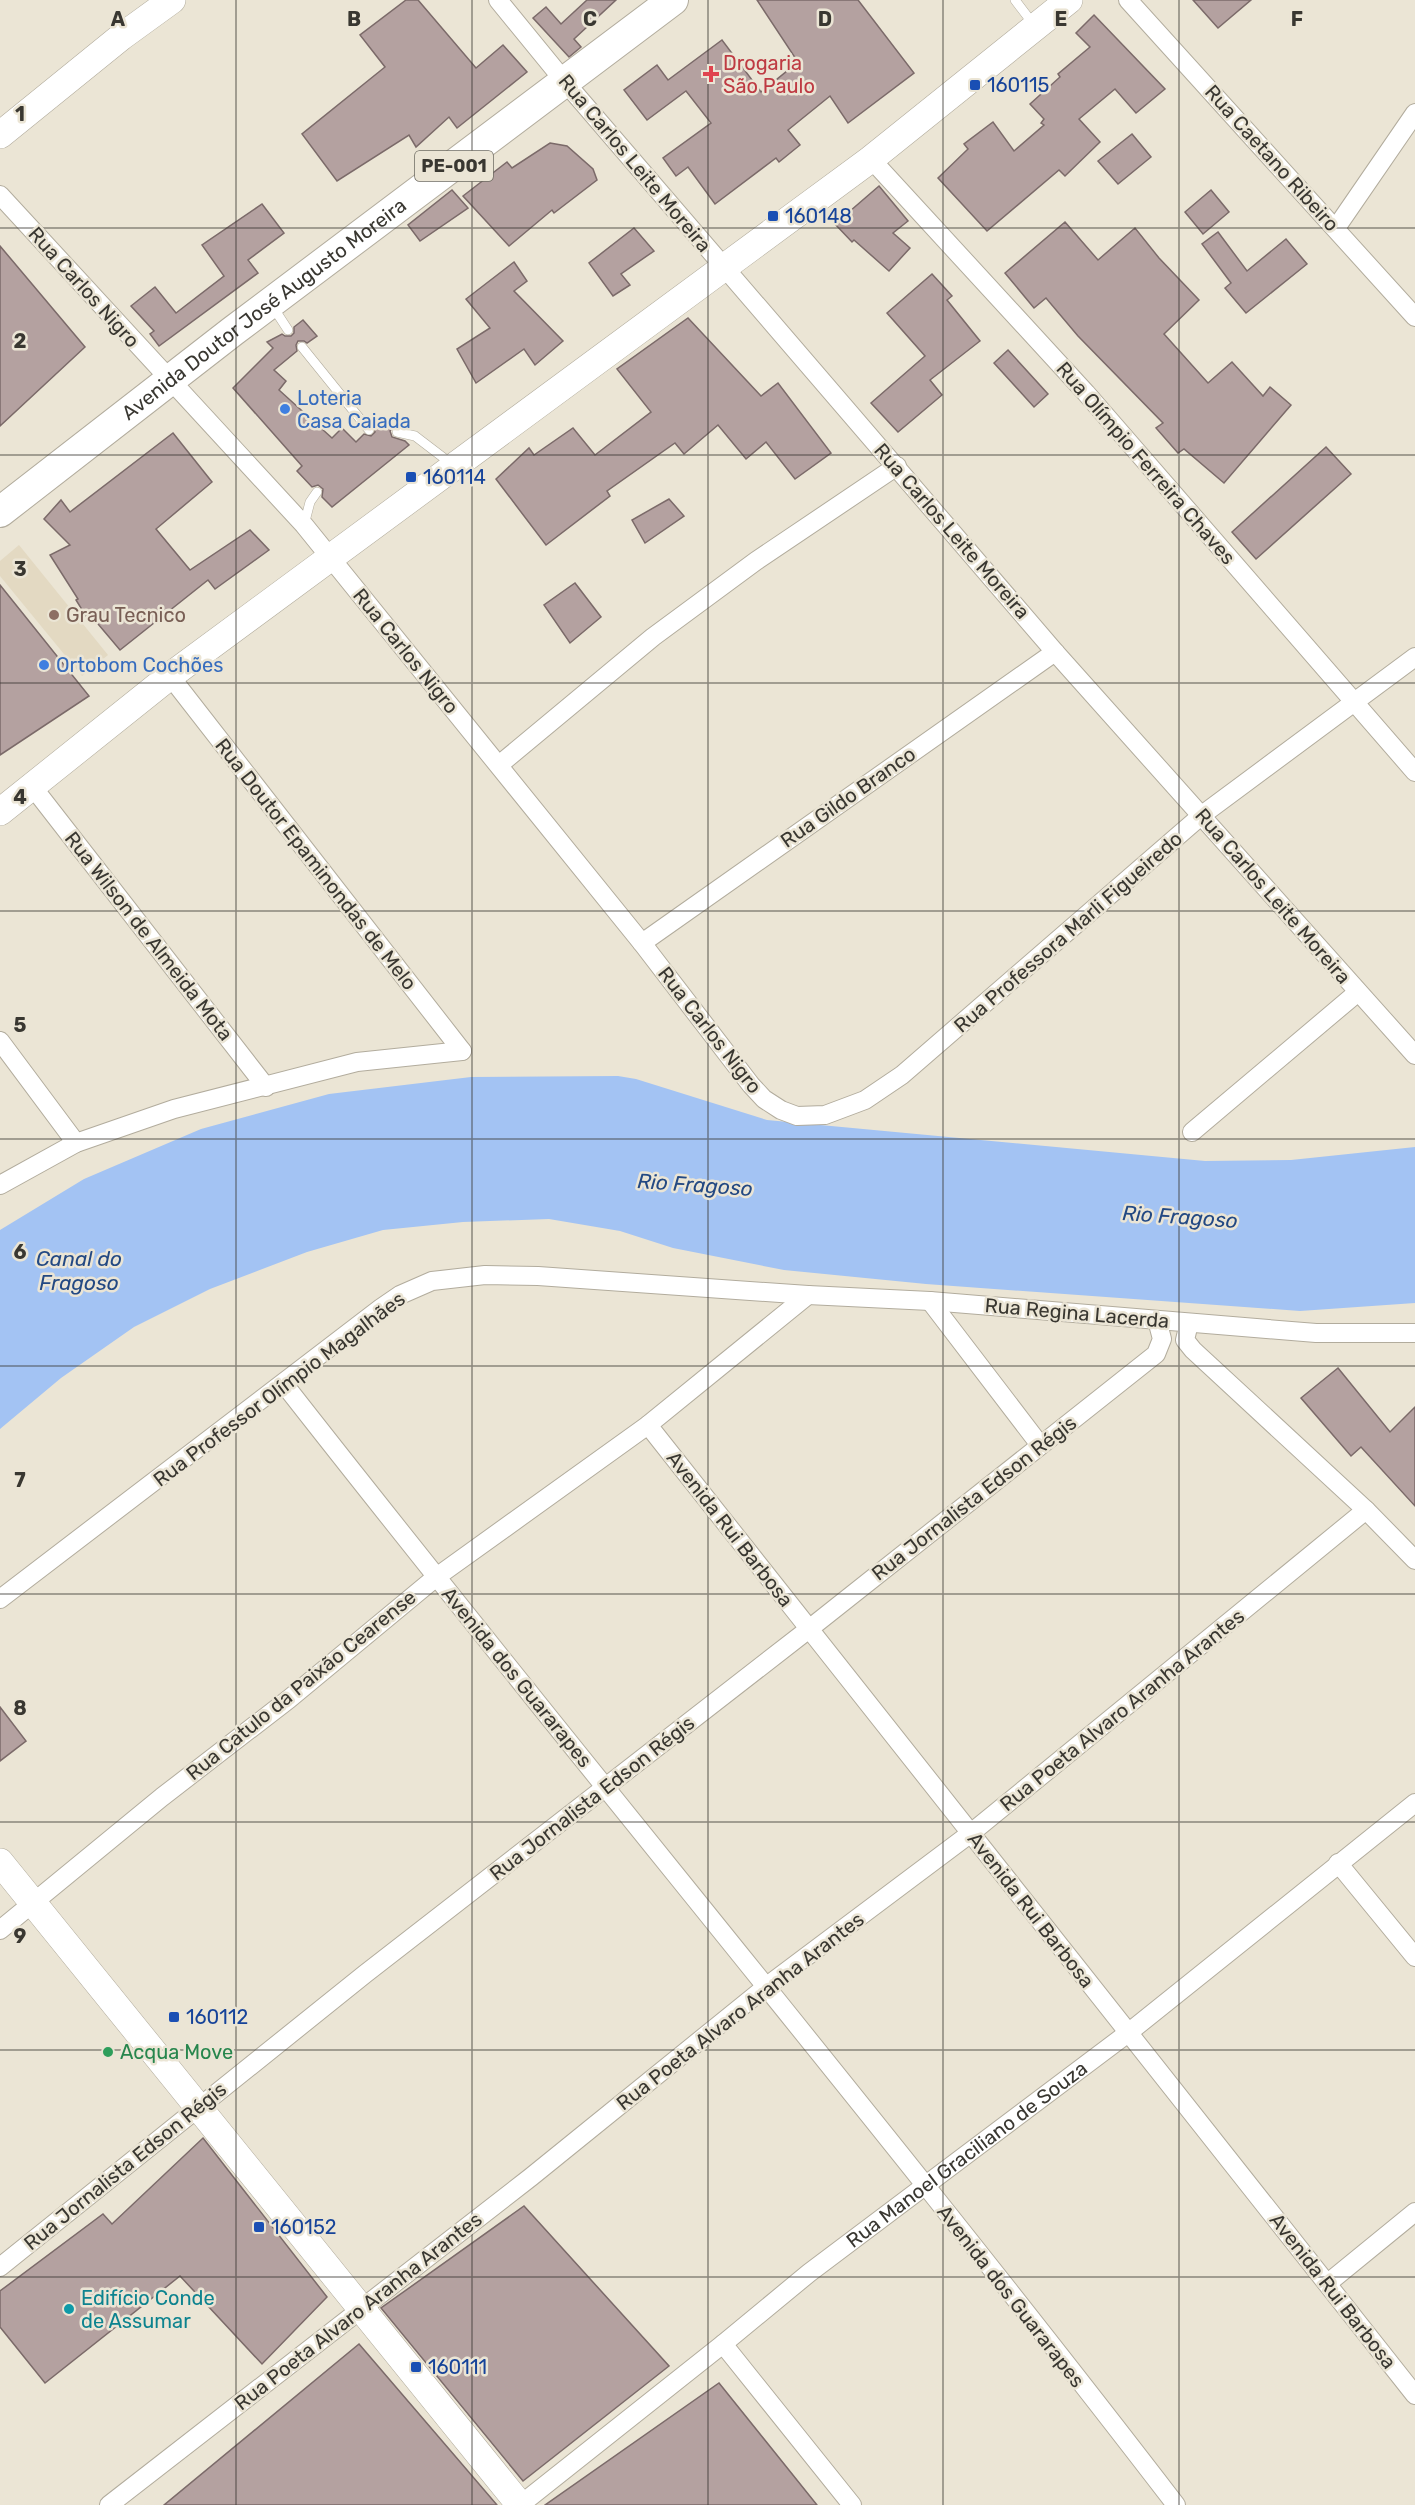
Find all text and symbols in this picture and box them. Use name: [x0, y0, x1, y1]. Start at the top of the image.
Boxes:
text: A: [111, 7, 126, 31]
text: B: [347, 7, 361, 31]
text: C: [583, 7, 597, 31]
text: D: [818, 7, 832, 31]
text: E: [1055, 7, 1067, 31]
text: F: [1291, 7, 1303, 31]
place label: Drogaria São Paulo: [723, 51, 815, 98]
marker: Drogaria São Paulo: [704, 67, 718, 81]
street label: Rua Carlos Leite Moreira: [554, 69, 716, 257]
place label: 160115: [987, 73, 1049, 97]
marker: 160115: [968, 78, 982, 92]
street label: Rua Caetano Ribeiro: [1200, 80, 1344, 236]
text: 1: [15, 102, 25, 126]
road number: PE-001: [415, 151, 493, 181]
street label: Avenida Doutor José Augusto Moreira: [117, 193, 411, 425]
place label: 160148: [785, 204, 852, 228]
marker: 160148: [766, 209, 780, 223]
street label: Rua Carlos Nigro: [24, 222, 144, 352]
text: 2: [14, 329, 27, 353]
street label: Rua Olímpio Ferreira Chaves: [1051, 357, 1241, 569]
place label: Loteria Casa Caiada: [297, 386, 411, 433]
marker: Loteria Casa Caiada: [278, 402, 292, 416]
street label: Rua Carlos Leite Moreira: [869, 438, 1035, 624]
place label: 160114: [423, 465, 486, 489]
marker: 160114: [404, 470, 418, 484]
text: 3: [13, 557, 27, 581]
street label: Rua Carlos Nigro: [348, 584, 464, 718]
place label: Grau Tecnico: [66, 603, 186, 627]
marker: Grau Tecnico: [47, 608, 61, 622]
place label: Ortobom Cochões: [56, 653, 223, 677]
marker: Ortobom Cochões: [37, 658, 51, 672]
street label: Rua Doutor Epaminondas de Melo: [210, 733, 422, 995]
street label: Rua Gildo Branco: [776, 742, 920, 852]
text: 4: [13, 785, 27, 809]
street label: Rua Carlos Leite Moreira: [1190, 803, 1356, 989]
street label: Rua Professora Marli Figueiredo: [949, 826, 1187, 1038]
street label: Rua Wilson de Almeida Mota: [60, 827, 238, 1045]
street label: Rua Carlos Nigro: [653, 962, 767, 1098]
text: 5: [14, 1013, 27, 1037]
water label: Rio Fragoso: [636, 1168, 754, 1201]
water label: Rio Fragoso: [1121, 1200, 1239, 1233]
text: 6: [13, 1240, 27, 1264]
water label: Canal do Fragoso: [36, 1246, 122, 1295]
street label: Rua Professor Olímpio Magalhães: [148, 1286, 410, 1492]
street label: Rua Regina Lacerda: [984, 1293, 1170, 1333]
street label: Rua Jornalista Edson Régis: [867, 1411, 1081, 1585]
street label: Avenida Rui Barbosa: [662, 1446, 798, 1612]
text: 7: [14, 1468, 26, 1492]
street label: Avenida dos Guararapes: [437, 1582, 597, 1772]
street label: Rua Catulo da Paixão Cearense: [181, 1585, 421, 1785]
street label: Rua Poeta Alvaro Aranha Arantes: [995, 1604, 1249, 1816]
text: 8: [13, 1696, 27, 1720]
street label: Rua Jornalista Edson Régis: [485, 1711, 699, 1885]
street label: Avenida Rui Barbosa: [963, 1827, 1099, 1993]
street label: Rua Poeta Alvaro Aranha Arantes: [611, 1907, 869, 2115]
text: 9: [14, 1924, 27, 1948]
place label: 160112: [186, 2005, 248, 2029]
marker: 160112: [167, 2010, 181, 2024]
place label: Acqua Move: [120, 2040, 233, 2064]
marker: Acqua Move: [101, 2045, 115, 2059]
street label: Rua Manoel Graciliano de Souza: [842, 2056, 1092, 2253]
street label: Rua Jornalista Edson Régis: [19, 2077, 231, 2255]
street label: Avenida dos Guararapes: [932, 2200, 1090, 2392]
street label: Rua Poeta Alvaro Aranha Arantes: [229, 2207, 487, 2415]
street label: Avenida Rui Barbosa: [1265, 2208, 1401, 2374]
place label: 160152: [271, 2215, 337, 2239]
marker: 160152: [252, 2220, 266, 2234]
place label: Edifício Conde de Assumar: [81, 2286, 215, 2333]
marker: Edifício Conde de Assumar: [62, 2302, 76, 2316]
place label: 160111: [428, 2355, 487, 2379]
marker: 160111: [409, 2360, 423, 2374]

